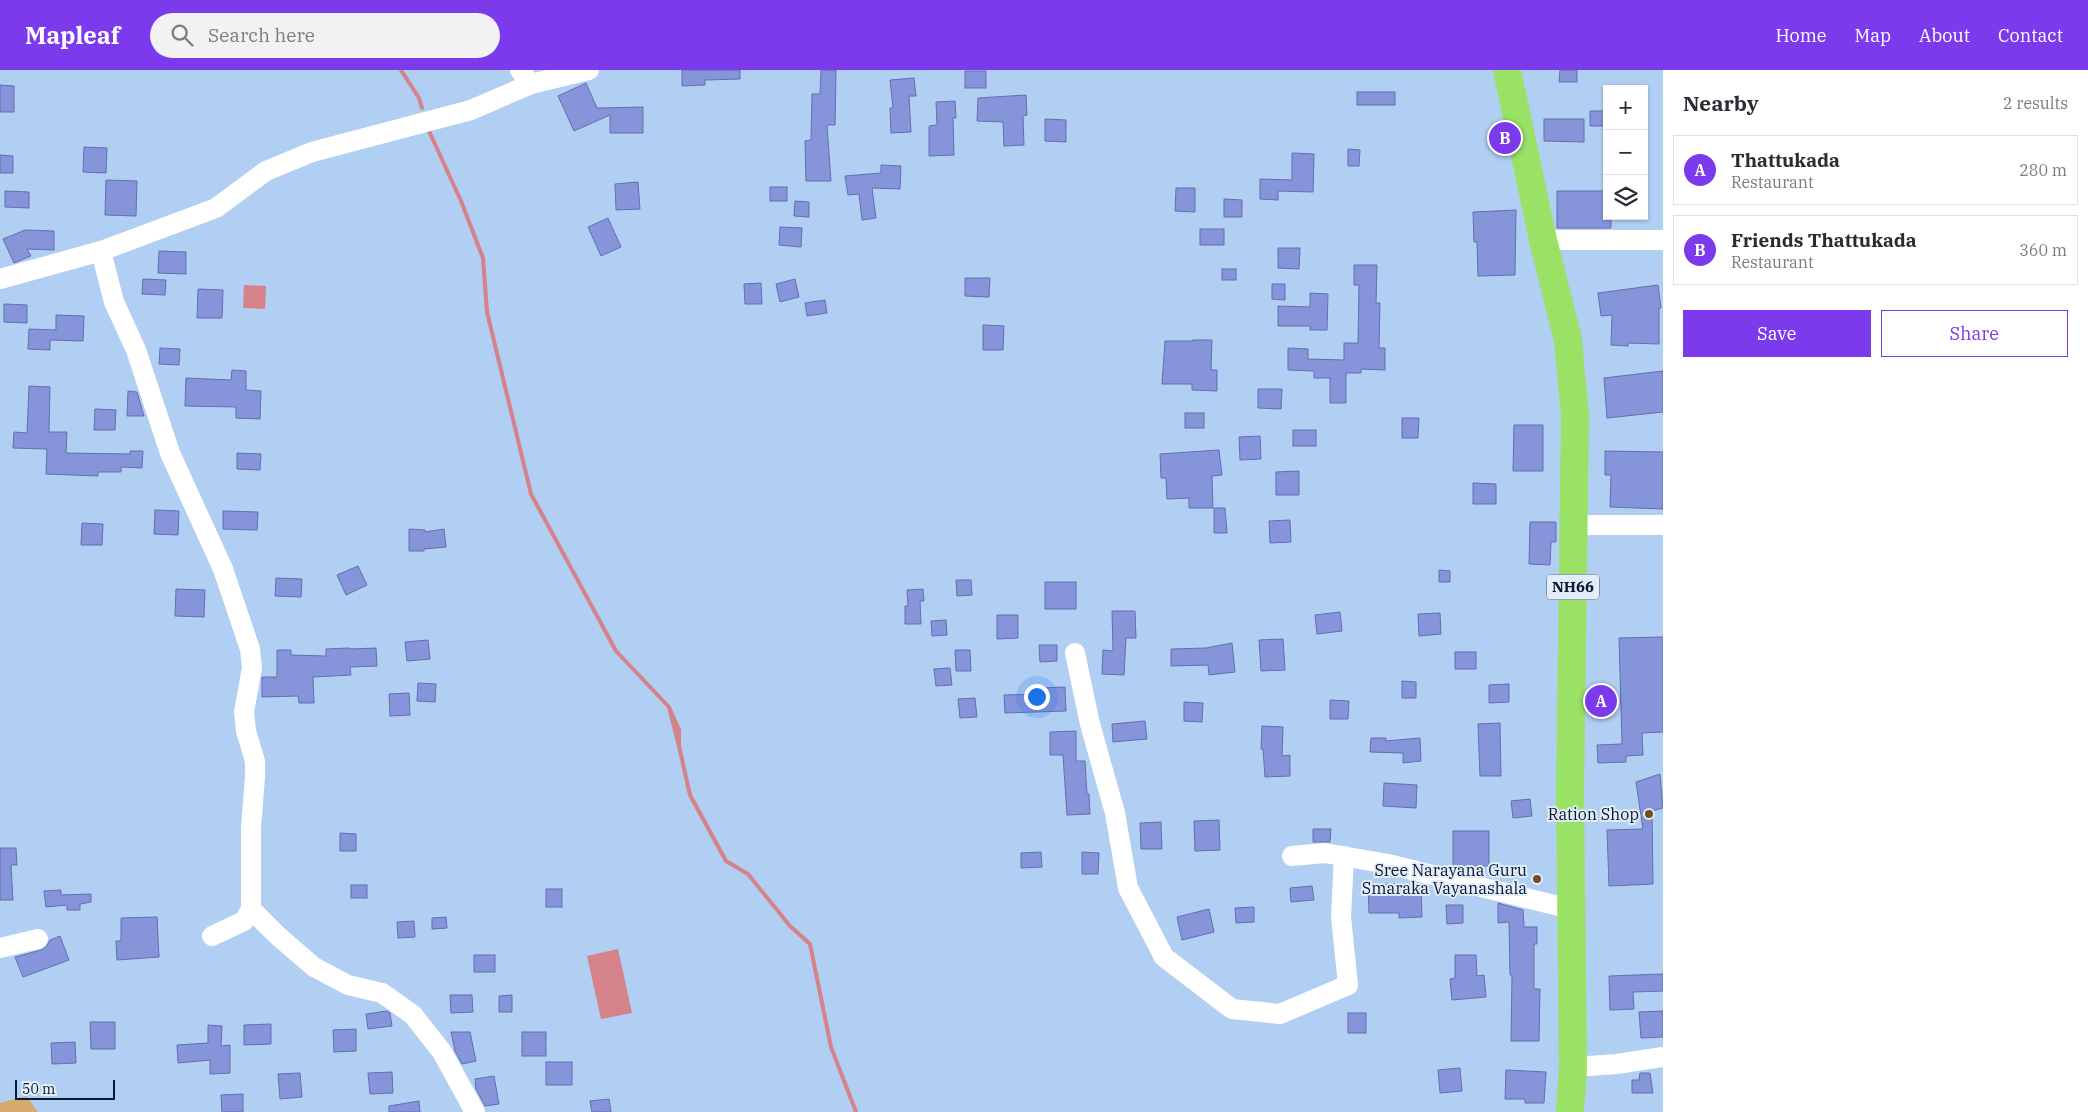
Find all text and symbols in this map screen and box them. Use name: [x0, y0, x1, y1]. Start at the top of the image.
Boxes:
search box: [150, 13, 500, 58]
text: Mapleaf: [25, 19, 120, 51]
icon: search: [168, 21, 196, 49]
text: Search here: [208, 23, 315, 47]
text: Home: [1775, 24, 1827, 47]
text: Map: [1855, 24, 1891, 47]
text: About: [1919, 24, 1970, 47]
text: Contact: [1998, 24, 2063, 47]
map controls: [1603, 85, 1648, 220]
button: +: [1603, 85, 1648, 130]
text: Nearby: [1683, 89, 1759, 117]
text: 2 results: [2003, 93, 2068, 113]
pin: B: [1489, 119, 1521, 157]
button: −: [1603, 130, 1648, 175]
text: Thattukada: [1731, 148, 1840, 172]
text: A: [1694, 160, 1706, 180]
text: 280 m: [2019, 160, 2067, 180]
text: Restaurant: [1731, 172, 1814, 192]
button: layers: [1603, 175, 1648, 220]
text: Friends Thattukada: [1731, 228, 1917, 252]
text: B: [1694, 240, 1706, 260]
text: 360 m: [2019, 240, 2067, 260]
text: Restaurant: [1731, 252, 1814, 272]
button: Save: [1683, 310, 1871, 357]
button: Share: [1881, 310, 2068, 357]
road number: NH66: [1547, 574, 1599, 600]
pin: A: [1585, 682, 1617, 720]
your location: [1024, 684, 1050, 710]
place label: Ration Shop: [1548, 804, 1639, 824]
marker: Ration Shop: [1643, 808, 1655, 820]
place label: Sree Narayana Guru Smaraka Vayanashala: [1362, 860, 1527, 898]
marker: Sree Narayana Guru Smaraka Vayanashala: [1531, 873, 1543, 885]
scale bar: [15, 1077, 115, 1100]
text: 50 m: [22, 1080, 55, 1098]

